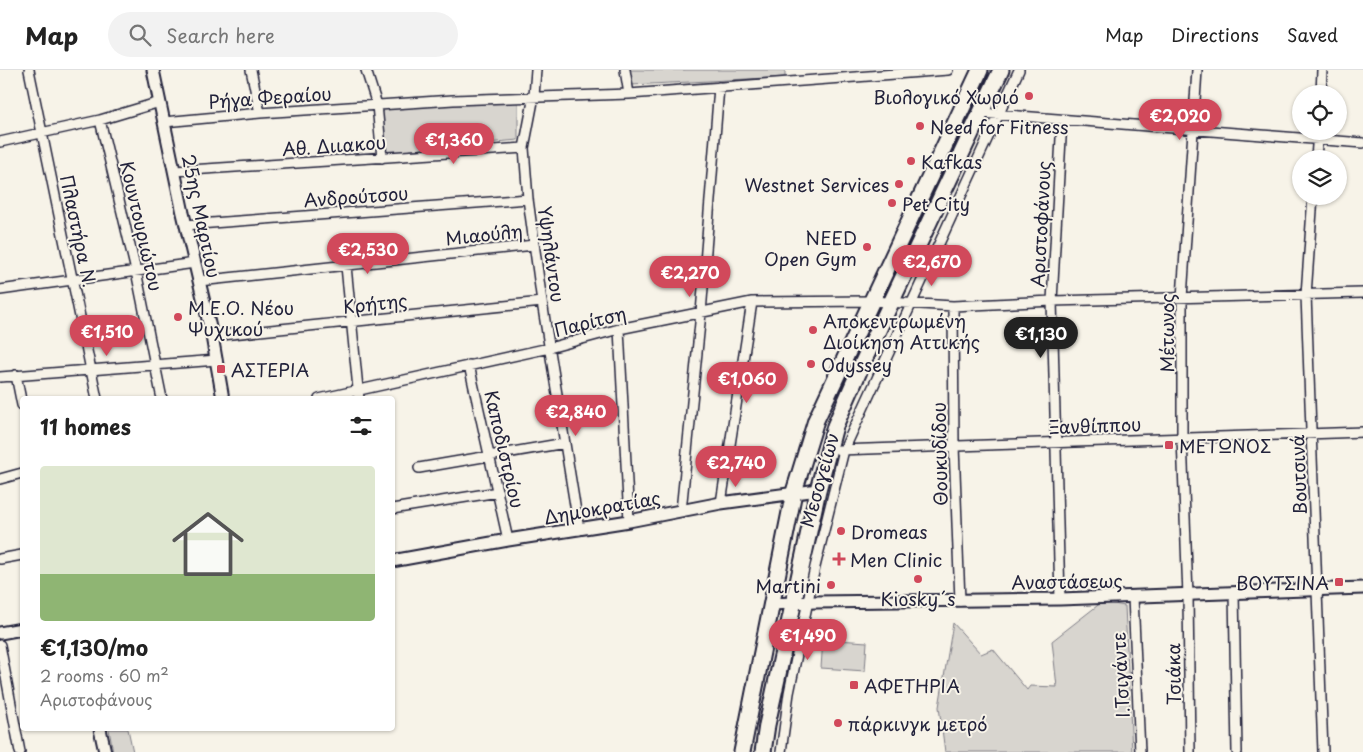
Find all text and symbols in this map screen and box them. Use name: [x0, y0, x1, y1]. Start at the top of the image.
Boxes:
search box: [108, 12, 458, 57]
text: Map: [25, 17, 78, 53]
icon: search: [126, 21, 154, 49]
text: Search here: [166, 21, 275, 49]
text: Map: [1105, 21, 1143, 48]
text: Directions: [1171, 21, 1259, 48]
text: Saved: [1287, 21, 1338, 48]
street label: Ρήγα Φεραίου: [207, 79, 333, 115]
place label: Βιολογικό Χωριό: [873, 83, 1019, 110]
map controls: [1292, 85, 1347, 205]
button: locate: [1292, 85, 1347, 140]
marker: Βιολογικό Χωριό: [1023, 90, 1035, 102]
pin: €2,020: [1139, 98, 1221, 141]
text: €2,020: [1150, 103, 1210, 127]
place label: Need for Fitness: [930, 113, 1068, 140]
marker: Need for Fitness: [914, 120, 926, 132]
pin: €1,360: [413, 122, 495, 165]
text: €1,360: [425, 127, 483, 151]
street label: Αθ. Διιακου: [281, 128, 387, 162]
place label: Kafkas: [921, 148, 982, 175]
button: layers: [1292, 150, 1347, 205]
street label: 25ης Μαρτίου: [176, 152, 228, 280]
marker: Kafkas: [905, 155, 917, 167]
street label: Κουντουριώτου: [114, 158, 170, 294]
street label: Αριστοφάνους: [1023, 160, 1057, 288]
place label: Westnet Services: [744, 171, 889, 198]
street label: Πλαστήρα Ν.: [54, 172, 104, 290]
marker: Westnet Services: [893, 178, 905, 190]
street label: Ανδρούτσου: [303, 179, 409, 213]
place label: Pet City: [902, 190, 970, 217]
marker: Pet City: [886, 197, 898, 209]
street label: Υψηλάντου: [532, 204, 572, 304]
street label: Μιαούλη: [444, 217, 524, 251]
place label: NEED Open Gym: [764, 224, 857, 272]
pin: €2,530: [327, 232, 409, 275]
text: €2,530: [338, 237, 398, 261]
marker: NEED Open Gym: [861, 241, 873, 253]
pin: €2,670: [891, 244, 973, 287]
text: €2,670: [903, 249, 961, 273]
pin: €2,270: [649, 256, 731, 298]
text: €2,270: [660, 260, 720, 284]
street label: Κρήτης: [341, 286, 409, 320]
place label: Μ.Ε.Ο. Νέου Ψυχικού: [188, 294, 294, 342]
street label: Μέτωνος: [1153, 294, 1180, 372]
street label: Παρίτση: [551, 299, 629, 343]
place label: Αποκεντρωμένη Διοίκηση Αττικής: [823, 307, 980, 355]
marker: Μ.Ε.Ο. Νέου Ψυχικού: [172, 311, 184, 323]
pin: €1,510: [66, 314, 148, 357]
pin: €1,130: [1000, 316, 1082, 359]
text: €1,510: [81, 319, 133, 343]
text: €1,130: [1015, 321, 1067, 345]
marker: Αποκεντρωμένη Διοίκηση Αττικής: [807, 324, 819, 336]
place label: Odyssey: [821, 351, 892, 378]
place label: ΑΣΤΕΡΙΑ: [231, 356, 309, 383]
marker: Odyssey: [805, 358, 817, 370]
pin: €1,060: [706, 362, 788, 404]
marker: ΑΣΤΕΡΙΑ: [215, 363, 227, 375]
text: €1,060: [718, 366, 776, 390]
street label: Καποδιστρίου: [478, 387, 532, 511]
pin: €2,840: [535, 394, 617, 437]
text: €2,840: [546, 399, 606, 423]
street label: Θουκυδίδου: [925, 402, 953, 506]
text: 11 homes: [40, 410, 131, 442]
street label: Ξανθίππου: [1048, 410, 1142, 440]
icon: filters: [347, 412, 375, 440]
street label: Μεσογείων: [793, 429, 845, 531]
place label: ΜΕΤΩΝΟΣ: [1179, 432, 1271, 459]
street label: Βουτσινά: [1283, 434, 1313, 516]
marker: ΜΕΤΩΝΟΣ: [1163, 439, 1175, 451]
pin: €2,740: [695, 446, 777, 488]
text: €2,740: [706, 450, 766, 474]
street label: Δημοκρατίας: [542, 483, 662, 531]
icon: home: [163, 499, 253, 589]
place label: Dromeas: [851, 518, 927, 545]
marker: Dromeas: [835, 525, 847, 537]
place label: Men Clinic: [850, 546, 942, 573]
marker: Men Clinic: [832, 552, 846, 566]
street label: Αναστάσεως: [1011, 567, 1123, 595]
place label: ΒΟΥΤΣΙΝΑ: [1236, 569, 1329, 596]
place label: Martini: [755, 572, 821, 599]
marker: Kiosky´s: [912, 573, 924, 585]
marker: ΒΟΥΤΣΙΝΑ: [1333, 576, 1345, 588]
marker: Martini: [825, 579, 837, 591]
place label: Kiosky´s: [881, 585, 955, 612]
pin: €1,490: [767, 618, 849, 661]
text: €1,490: [780, 623, 836, 647]
text: €1,130/mo: [40, 631, 148, 663]
street label: Ι.Τσιγάντε: [1104, 631, 1136, 719]
street label: Τσιάκα: [1159, 642, 1187, 705]
text: 2 rooms · 60 m²: [40, 663, 169, 687]
place label: ΑΦΕΤΗΡΙΑ: [864, 672, 960, 699]
marker: ΑΦΕΤΗΡΙΑ: [848, 679, 860, 691]
text: Αριστοφάνους: [40, 687, 152, 711]
place label: πάρκινγκ μετρό: [848, 710, 987, 737]
marker: πάρκινγκ μετρό: [832, 717, 844, 729]

